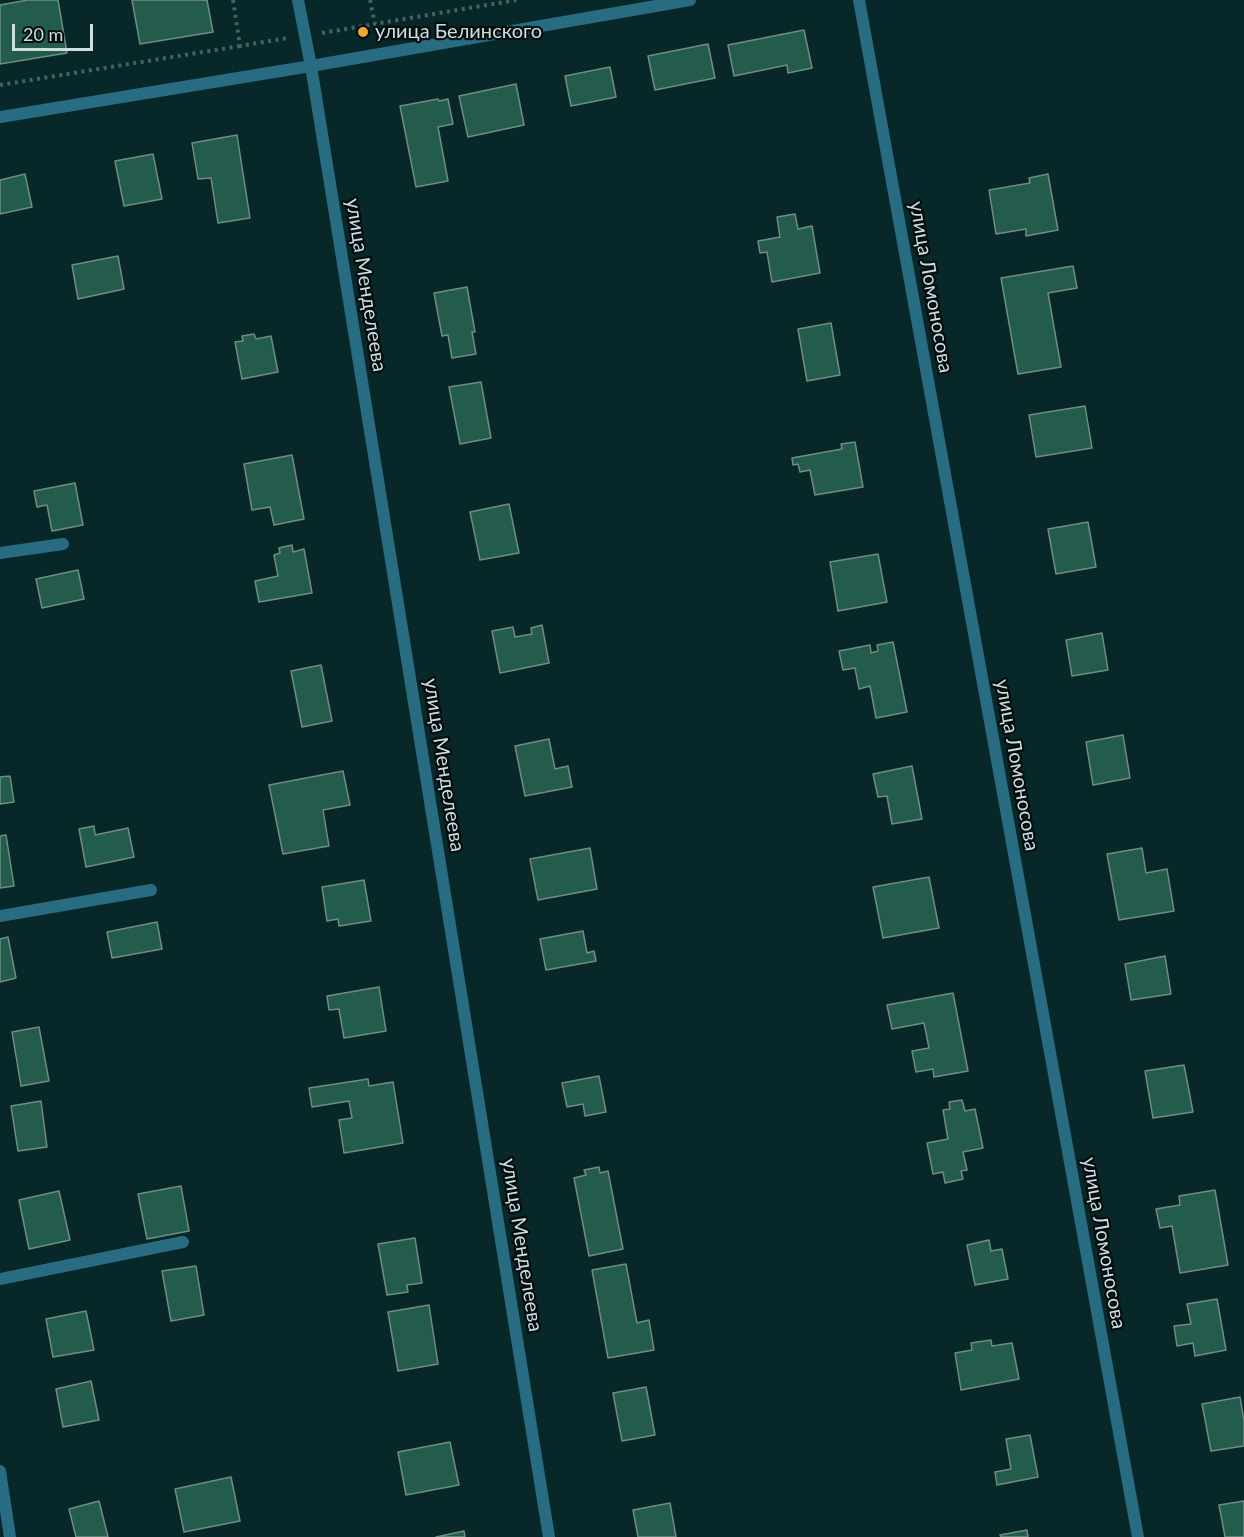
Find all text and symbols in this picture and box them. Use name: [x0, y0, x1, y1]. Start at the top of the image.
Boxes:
scale bar: [15, 12, 96, 50]
place label: улица Белинского: [375, 20, 542, 44]
text: 20 m: [23, 23, 63, 45]
marker: улица Белинского: [356, 25, 370, 39]
street label: улица Менделеева: [340, 197, 392, 373]
street label: улица Ломоносова: [904, 199, 958, 375]
street label: улица Менделеева: [418, 677, 470, 853]
street label: улица Ломоносова: [990, 677, 1044, 853]
street label: улица Ломоносова: [1077, 1155, 1131, 1331]
street label: улица Менделеева: [496, 1157, 548, 1333]

